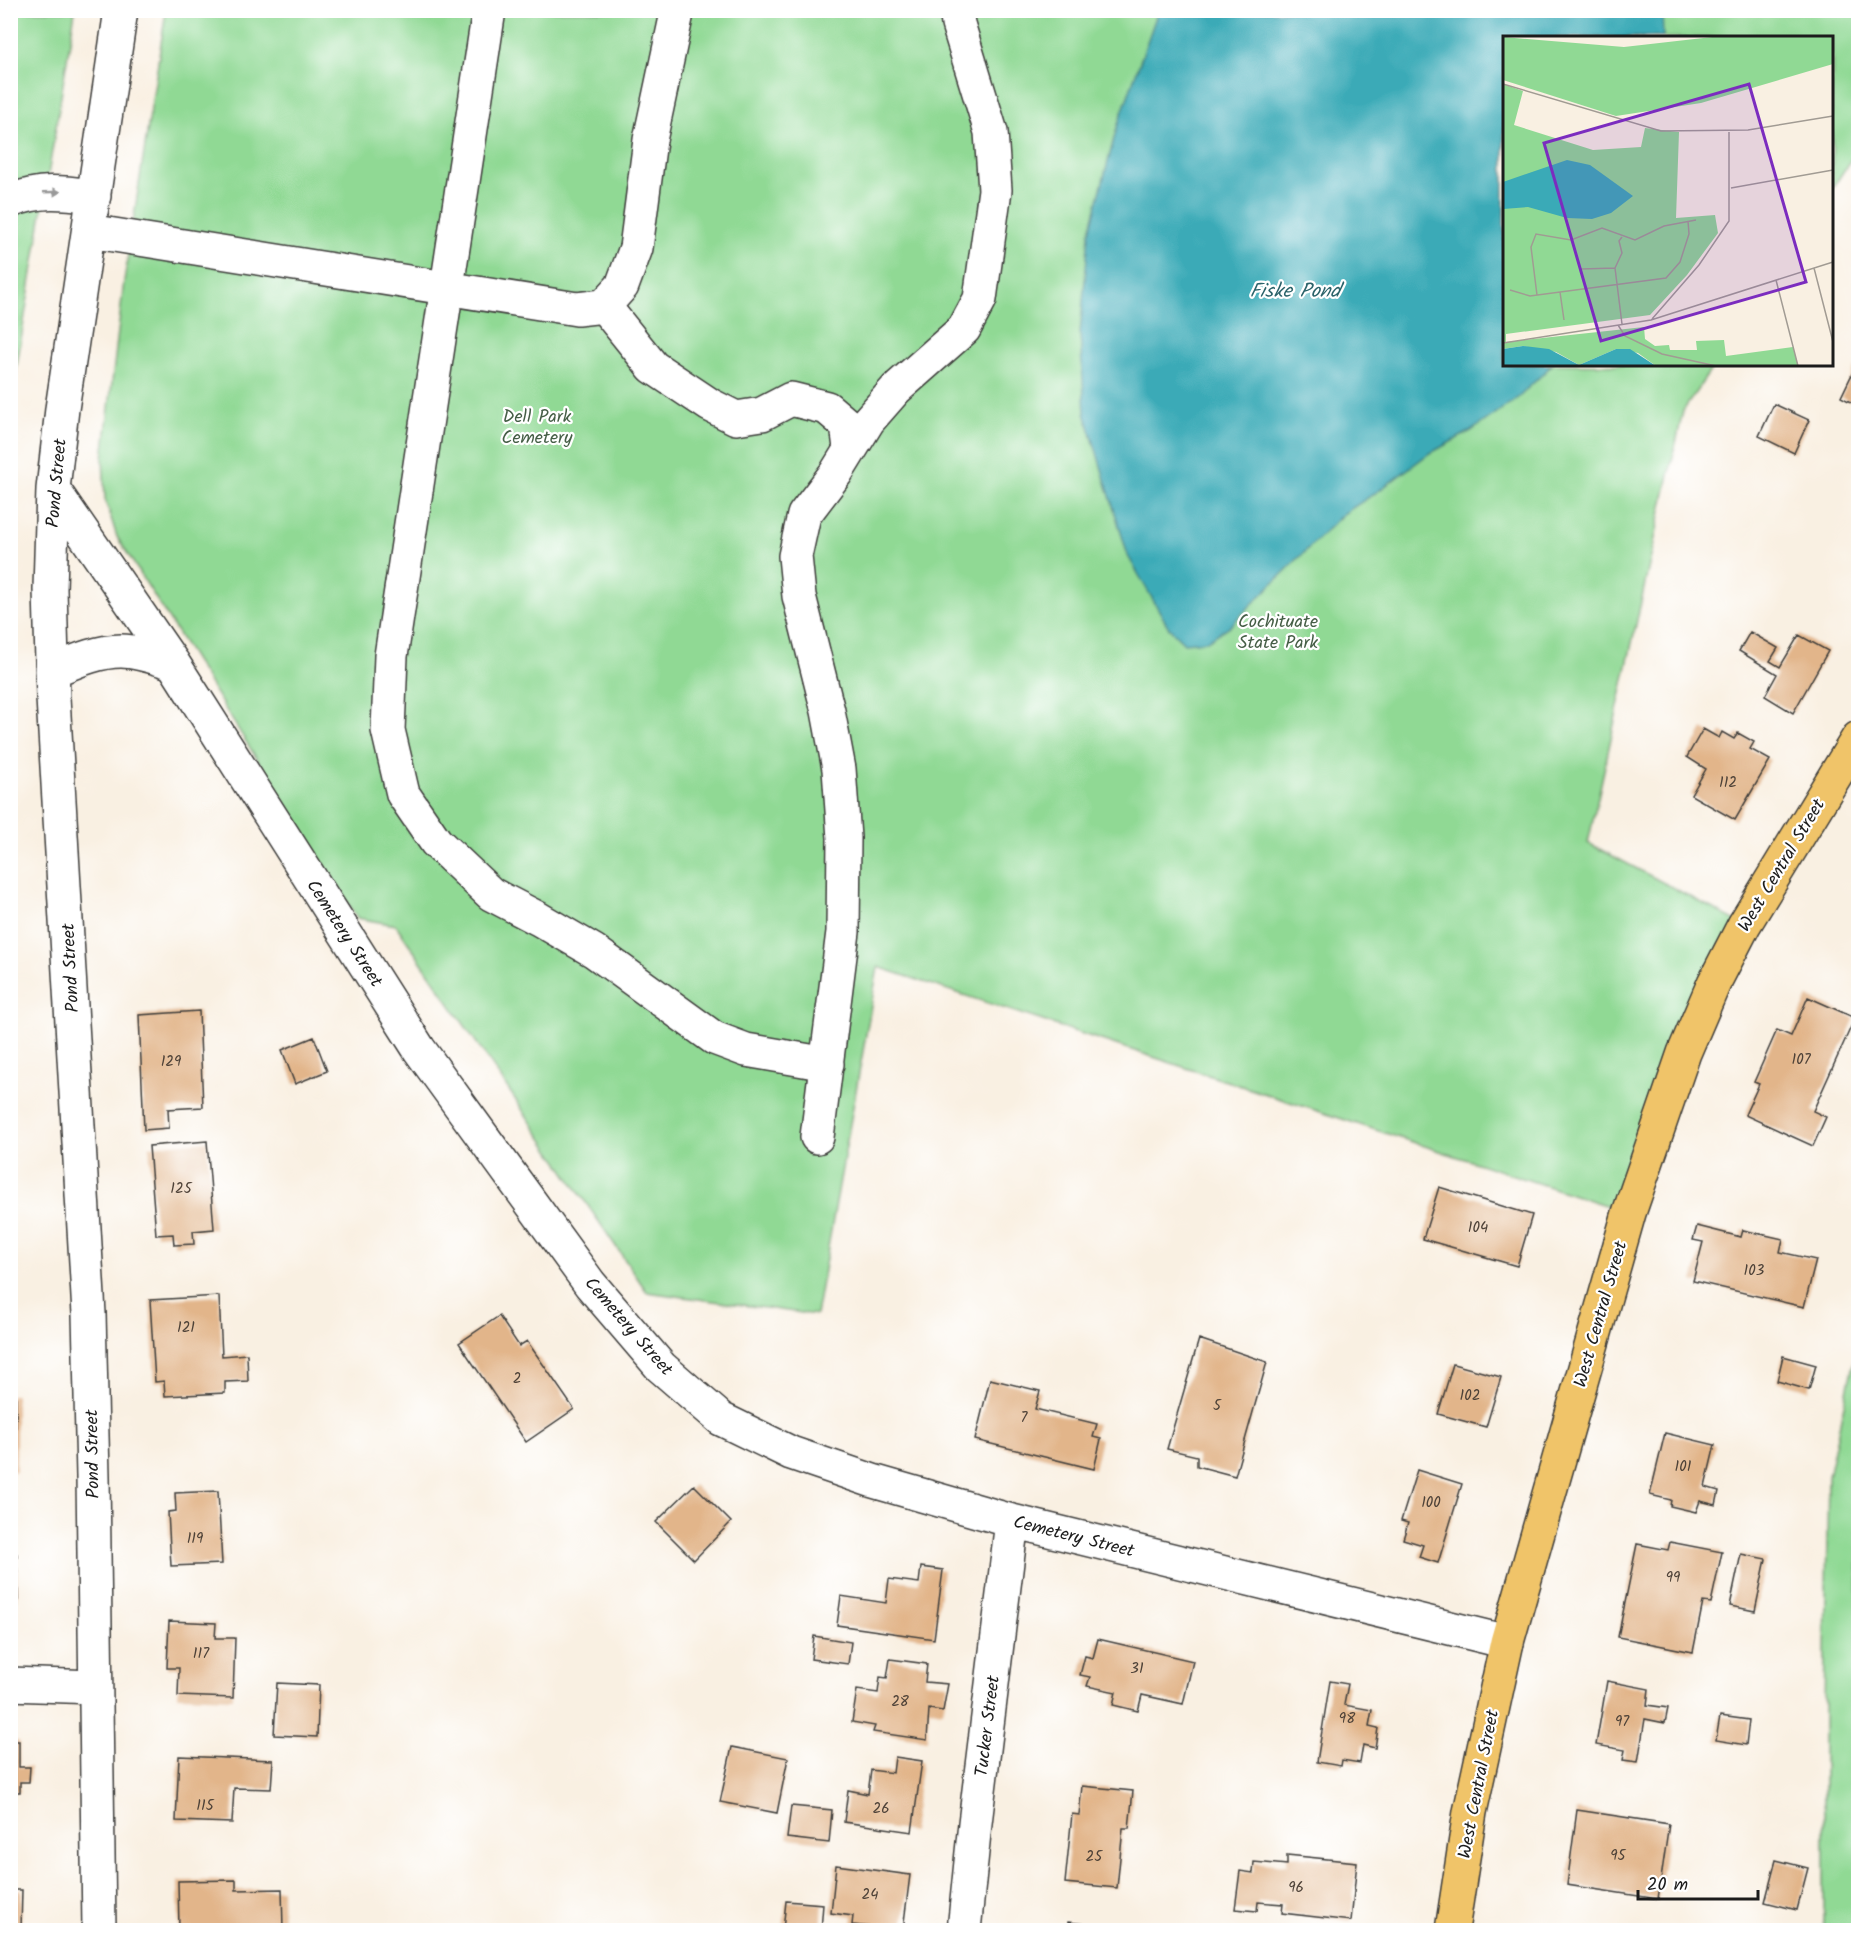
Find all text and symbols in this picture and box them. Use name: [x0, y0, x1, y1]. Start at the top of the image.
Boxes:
inset map: [1503, 36, 1833, 366]
one-way arrow: [42, 188, 61, 197]
water label: Fiske Pond: [1250, 276, 1345, 308]
park label: Dell Park Cemetery: [502, 403, 573, 453]
street label: Pond Street: [39, 436, 76, 529]
park label: Cochituate State Park: [1238, 608, 1318, 658]
house number: 112: [1719, 771, 1737, 795]
street label: West Central Street: [1731, 793, 1834, 938]
street label: Cemetery Street: [298, 874, 390, 994]
street label: Pond Street: [55, 922, 88, 1013]
house number: 107: [1791, 1048, 1812, 1072]
house number: 129: [161, 1050, 182, 1074]
house number: 125: [170, 1177, 193, 1201]
house number: 104: [1468, 1216, 1488, 1240]
street label: West Central Street: [1567, 1237, 1636, 1391]
house number: 103: [1744, 1259, 1765, 1283]
street label: Cemetery Street: [576, 1271, 680, 1384]
house number: 121: [177, 1316, 195, 1340]
house number: 2: [513, 1367, 521, 1391]
house number: 102: [1460, 1384, 1480, 1408]
house number: 5: [1213, 1394, 1222, 1418]
house number: 7: [1021, 1406, 1029, 1430]
street label: Pond Street: [78, 1408, 109, 1499]
house number: 101: [1675, 1455, 1692, 1479]
house number: 100: [1421, 1491, 1441, 1515]
street label: Cemetery Street: [1010, 1508, 1138, 1567]
house number: 119: [187, 1527, 204, 1551]
house number: 99: [1666, 1566, 1681, 1590]
house number: 117: [193, 1642, 210, 1666]
house number: 31: [1130, 1657, 1144, 1681]
street label: Tucker Street: [968, 1673, 1009, 1778]
house number: 28: [891, 1690, 910, 1714]
street label: West Central Street: [1451, 1706, 1508, 1861]
house number: 98: [1339, 1707, 1356, 1731]
house number: 97: [1615, 1710, 1630, 1734]
house number: 115: [196, 1794, 215, 1818]
house number: 26: [872, 1797, 890, 1821]
house number: 95: [1610, 1844, 1627, 1868]
house number: 25: [1086, 1845, 1103, 1869]
scale bar: [1638, 1863, 1758, 1901]
text: 20 m: [1647, 1871, 1688, 1900]
house number: 96: [1288, 1876, 1304, 1900]
house number: 24: [862, 1883, 878, 1907]

